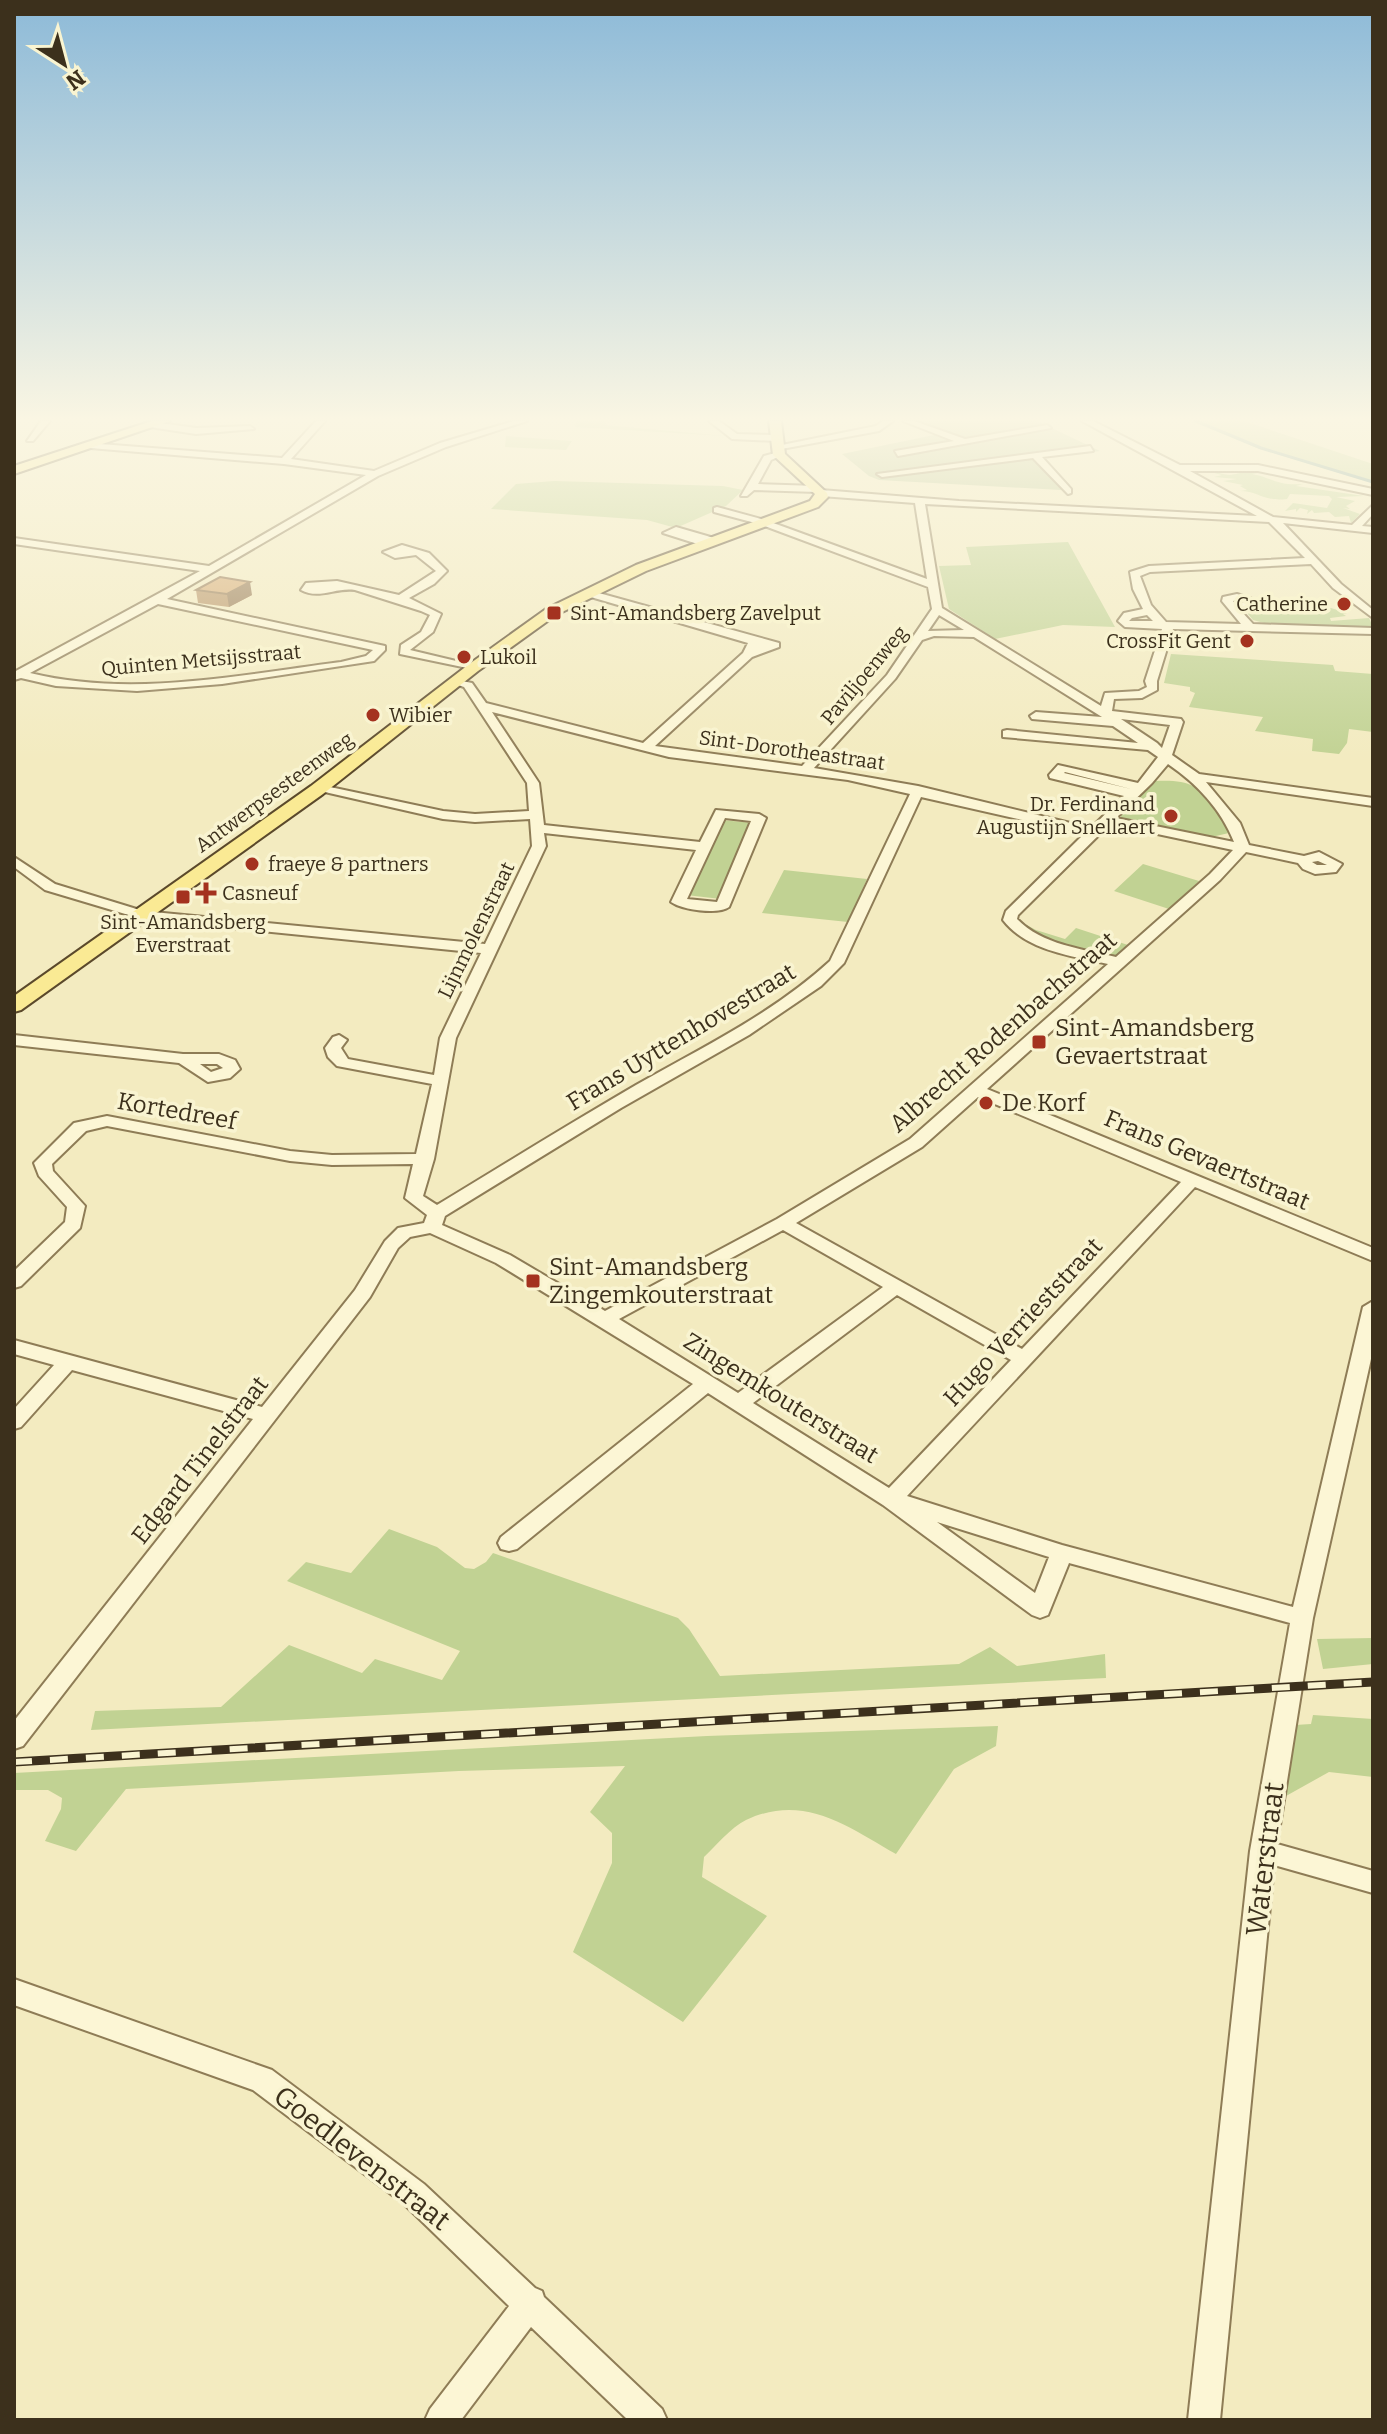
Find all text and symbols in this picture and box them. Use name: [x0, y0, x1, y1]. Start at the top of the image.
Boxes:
north arrow: [24, 24, 104, 104]
text: N: [61, 64, 90, 96]
place label: Catherine: [1236, 592, 1328, 616]
marker: Catherine: [1335, 595, 1353, 613]
place label: Sint-Amandsberg Zavelput: [570, 601, 821, 625]
marker: Sint-Amandsberg Zavelput: [545, 604, 563, 622]
street label: Paviljoenweg: [816, 621, 913, 730]
place label: CrossFit Gent: [1106, 629, 1231, 653]
marker: CrossFit Gent: [1238, 632, 1256, 650]
street label: Quinten Metsijsstraat: [100, 639, 302, 682]
place label: Lukoil: [480, 645, 537, 669]
marker: Lukoil: [455, 648, 473, 666]
place label: Wibier: [389, 703, 452, 727]
marker: Wibier: [364, 706, 382, 724]
street label: Sint-Dorotheastraat: [698, 725, 886, 775]
street label: Antwerpsesteenweg: [190, 727, 358, 857]
place label: Dr. Ferdinand Augustijn Snellaert: [976, 792, 1155, 840]
marker: Dr. Ferdinand Augustijn Snellaert: [1162, 807, 1180, 825]
place label: fraeye & partners: [268, 852, 428, 876]
marker: fraeye & partners: [243, 855, 261, 873]
street label: Lijnmolenstraat: [433, 858, 520, 1003]
place label: Casneuf: [222, 881, 300, 905]
marker: Casneuf: [197, 884, 215, 902]
marker: Sint-Amandsberg Everstraat: [174, 888, 192, 906]
place label: Sint-Amandsberg Everstraat: [100, 910, 266, 957]
street label: Albrecht Rodenbachstraat: [884, 926, 1122, 1138]
street label: Frans Uyttenhovestraat: [562, 957, 801, 1116]
place label: Sint-Amandsberg Gevaertstraat: [1055, 1014, 1254, 1070]
marker: Sint-Amandsberg Gevaertstraat: [1030, 1033, 1048, 1051]
street label: Kortedreef: [115, 1087, 241, 1136]
place label: De Korf: [1002, 1089, 1087, 1117]
marker: De Korf: [977, 1094, 995, 1112]
street label: Frans Gevaertstraat: [1100, 1104, 1314, 1216]
street label: Hugo Verrieststraat: [938, 1232, 1108, 1412]
place label: Sint-Amandsberg Zingemkouterstraat: [549, 1253, 774, 1309]
marker: Sint-Amandsberg Zingemkouterstraat: [524, 1272, 542, 1290]
street label: Zingemkouterstraat: [679, 1327, 884, 1469]
street label: Edgard Tinelstraat: [126, 1370, 274, 1549]
street label: Waterstraat: [1239, 1780, 1291, 1938]
street label: Goedlevenstraat: [267, 2079, 457, 2237]

